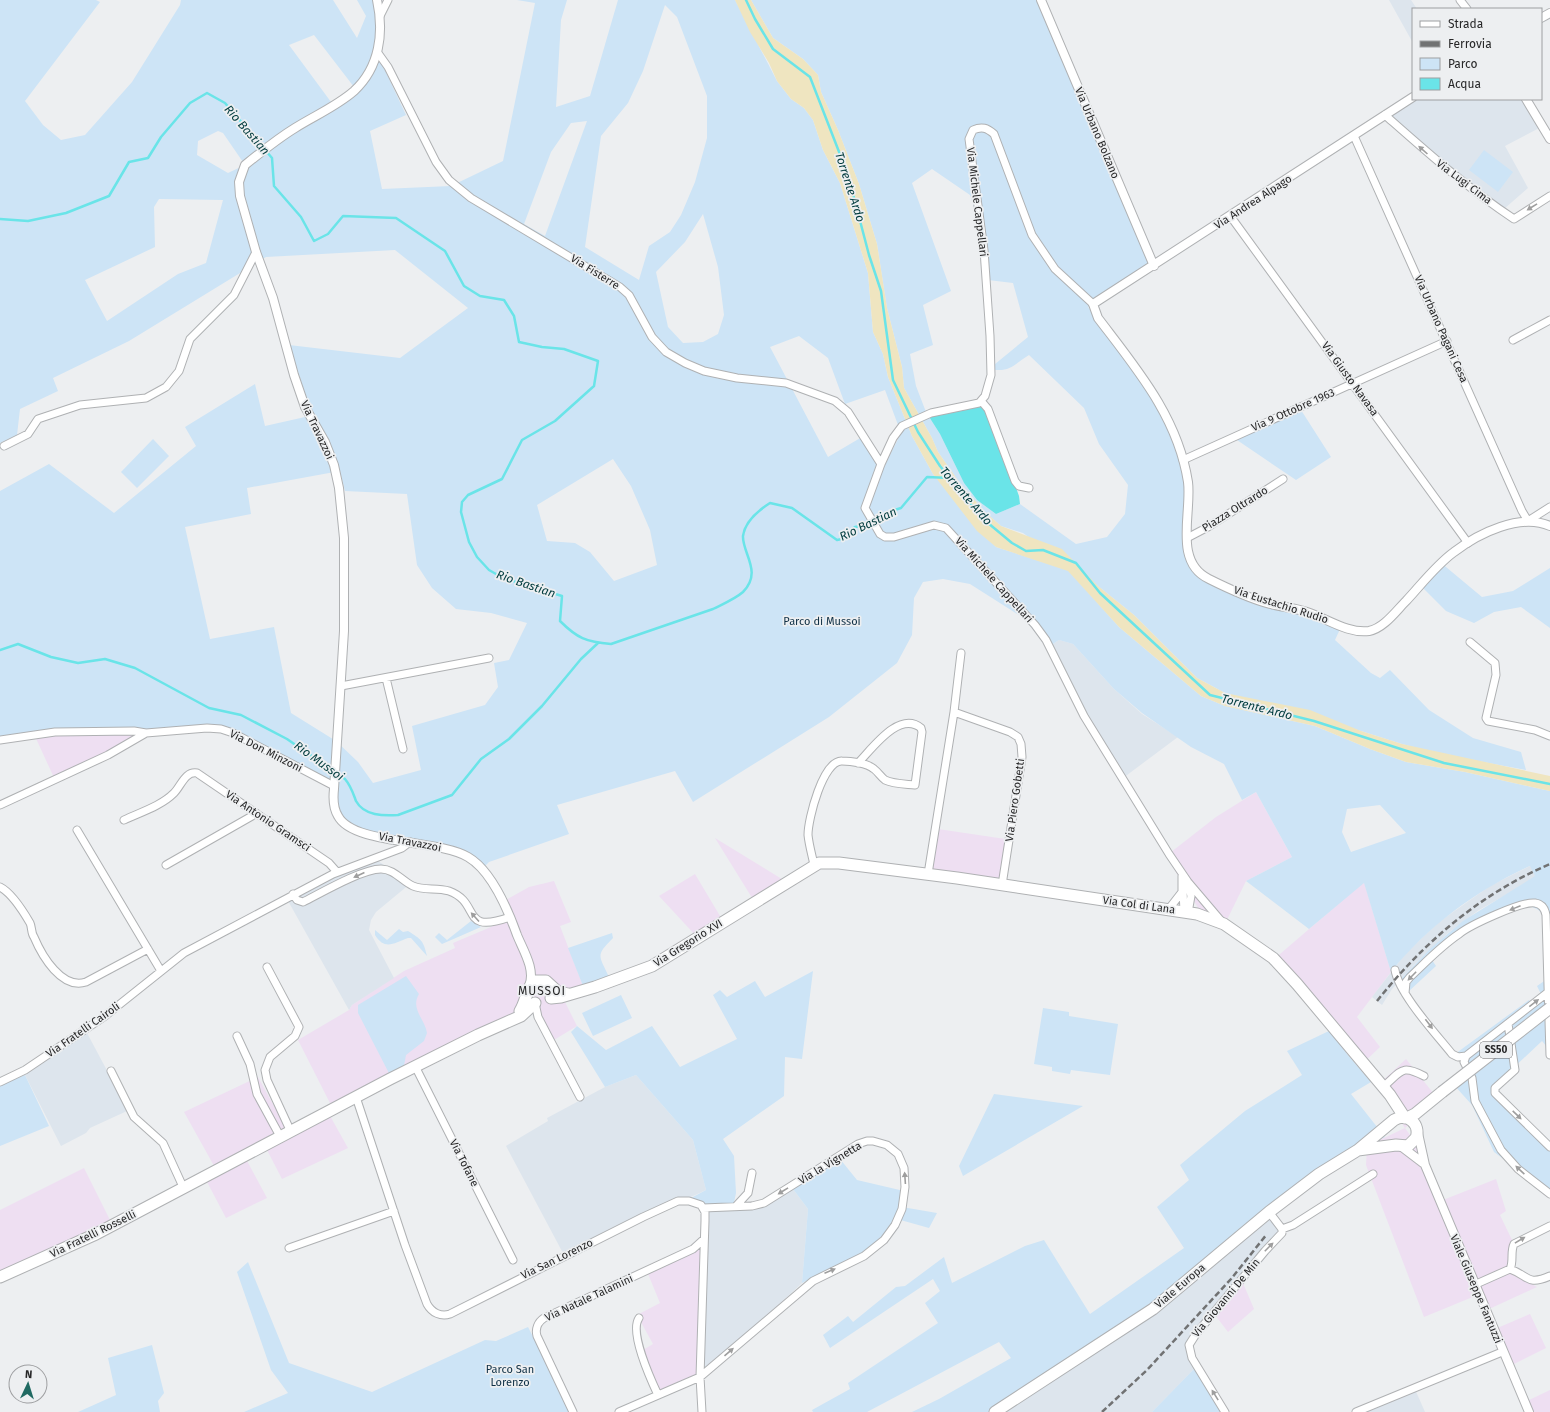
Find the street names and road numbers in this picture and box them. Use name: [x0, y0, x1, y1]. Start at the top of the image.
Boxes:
street label: Via Urbano Bolzano: [1072, 85, 1122, 181]
street label: Via Michele Cappellari: [964, 146, 990, 258]
street label: Via Lugi Cima: [1434, 157, 1494, 207]
street label: Via Andrea Alpago: [1212, 172, 1294, 232]
street label: Via Fisterre: [568, 252, 622, 292]
street label: Via Urbano Pagani Cesa: [1411, 273, 1471, 385]
street label: Via Giusto Navasa: [1319, 339, 1381, 419]
street label: Via 9 Ottobre 1963: [1249, 386, 1337, 434]
street label: Via Travazzoi: [298, 399, 336, 461]
street label: Piazza Oltrardo: [1200, 484, 1270, 534]
street label: Via Michele Cappellari: [952, 535, 1036, 625]
street label: Via Eustachio Rudio: [1232, 584, 1330, 626]
street label: Via Don Minzoni: [227, 727, 305, 775]
street label: Via Piero Gobetti: [1003, 758, 1027, 842]
street label: Via Antonio Gramsci: [223, 788, 313, 854]
street label: Via Travazzoi: [378, 830, 442, 854]
street label: Via Col di Lana: [1102, 893, 1176, 917]
street label: Via Gregorio XVI: [651, 917, 725, 969]
street label: Via Fratelli Cairoli: [44, 1000, 122, 1060]
road number: SS50: [1480, 1042, 1512, 1058]
street label: Via Tofane: [447, 1137, 481, 1189]
street label: Via la Vignetta: [796, 1139, 864, 1187]
street label: Via Fratelli Rosselli: [48, 1208, 138, 1260]
street label: Viale Giuseppe Fantuzzi: [1447, 1233, 1505, 1345]
street label: Via San Lorenzo: [519, 1236, 595, 1282]
street label: Via Giovanni De Min: [1189, 1256, 1263, 1340]
street label: Viale Europa: [1152, 1261, 1208, 1311]
street label: Via Natale Talamini: [543, 1272, 635, 1324]

